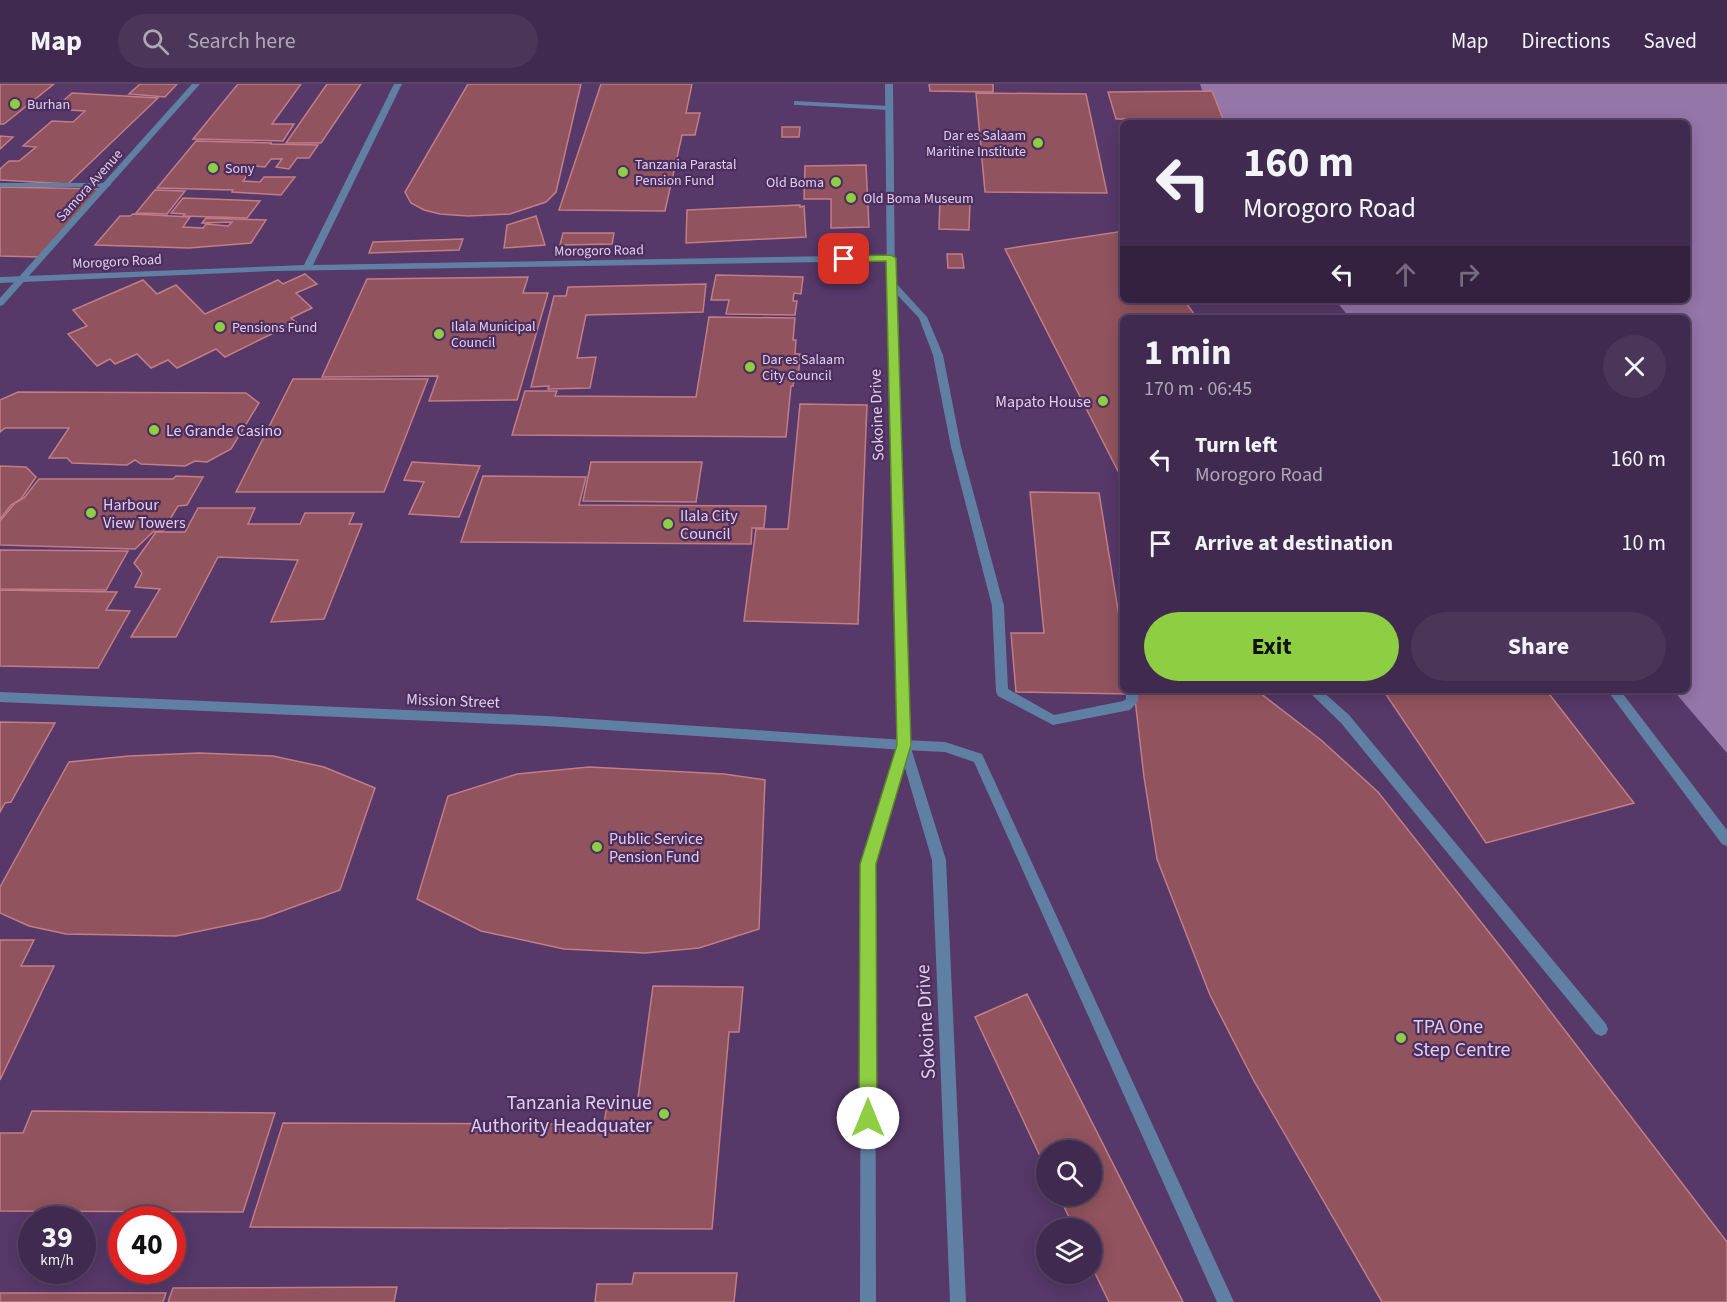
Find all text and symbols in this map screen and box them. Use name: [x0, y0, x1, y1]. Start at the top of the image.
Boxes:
search box: [118, 14, 538, 68]
text: Map: [30, 21, 82, 61]
icon: search: [139, 25, 172, 58]
text: Search here: [187, 25, 296, 57]
text: Map: [1451, 26, 1489, 56]
text: Directions: [1522, 26, 1610, 56]
text: Saved: [1643, 26, 1697, 56]
place label: Burhan: [27, 95, 70, 115]
marker: Burhan: [8, 97, 22, 111]
place label: Dar es Salaam Maritine Institute: [926, 126, 1026, 162]
text: 160 m: [1243, 133, 1354, 193]
marker: Dar es Salaam Maritine Institute: [1031, 136, 1045, 150]
icon: left: [1144, 144, 1222, 222]
street label: Samora Avenue: [52, 145, 128, 226]
place label: Tanzania Parastal Pension Fund: [635, 155, 737, 191]
place label: Sony: [225, 159, 255, 179]
marker: Sony: [206, 161, 220, 175]
marker: Tanzania Parastal Pension Fund: [616, 165, 630, 179]
place label: Old Boma: [766, 173, 824, 193]
marker: Old Boma: [829, 175, 843, 189]
place label: Old Boma Museum: [863, 189, 974, 209]
text: Morogoro Road: [1243, 189, 1416, 228]
marker: Old Boma Museum: [844, 191, 858, 205]
pin: [818, 233, 869, 284]
street label: Morogoro Road: [554, 240, 644, 262]
icon: arrive: [827, 242, 860, 275]
street label: Morogoro Road: [72, 250, 162, 274]
icon: left: [1326, 258, 1359, 291]
icon: ahead: [1389, 258, 1422, 291]
icon: right: [1452, 258, 1485, 291]
place label: Ilala Municipal Council: [451, 317, 536, 353]
place label: Pensions Fund: [232, 318, 317, 338]
marker: Pensions Fund: [213, 320, 227, 334]
marker: Ilala Municipal Council: [432, 327, 446, 341]
text: 1 min: [1144, 327, 1232, 378]
button: close: [1603, 335, 1666, 398]
place label: Dar es Salaam City Council: [762, 350, 845, 386]
marker: Dar es Salaam City Council: [743, 360, 757, 374]
street label: Sokoine Drive: [864, 369, 890, 461]
text: 170 m · 06:45: [1144, 375, 1252, 403]
place label: Mapato House: [995, 391, 1091, 413]
marker: Mapato House: [1096, 394, 1110, 408]
place label: Le Grande Casino: [166, 420, 282, 442]
marker: Le Grande Casino: [147, 423, 161, 437]
text: Turn left: [1195, 429, 1277, 461]
icon: left: [1144, 443, 1177, 476]
text: 160 m: [1611, 443, 1666, 475]
text: Morogoro Road: [1195, 461, 1323, 489]
place label: Harbour View Towers: [103, 494, 186, 534]
place label: Ilala City Council: [680, 505, 738, 545]
marker: Harbour View Towers: [84, 506, 98, 520]
marker: Ilala City Council: [661, 517, 675, 531]
icon: arrive: [1144, 527, 1177, 560]
text: Arrive at destination: [1195, 527, 1393, 559]
text: 10 m: [1621, 527, 1666, 559]
button: Exit: [1144, 612, 1399, 681]
button: Share: [1411, 612, 1666, 681]
street label: Mission Street: [406, 688, 501, 714]
place label: Public Service Pension Fund: [609, 828, 703, 868]
marker: Public Service Pension Fund: [590, 840, 604, 854]
street label: Sokoine Drive: [909, 964, 943, 1080]
place label: TPA One Step Centre: [1413, 1013, 1510, 1064]
marker: TPA One Step Centre: [1394, 1031, 1408, 1045]
position arrow: [836, 1086, 900, 1150]
place label: Tanzania Revinue Authority Headquater: [471, 1089, 652, 1140]
marker: Tanzania Revinue Authority Headquater: [657, 1107, 671, 1121]
map controls: [1036, 1140, 1102, 1284]
button: search: [1036, 1140, 1102, 1206]
speed limit sign: 40: [108, 1206, 186, 1284]
text: 39: [41, 1216, 73, 1259]
button: layers: [1036, 1218, 1102, 1284]
text: km/h: [40, 1250, 74, 1271]

